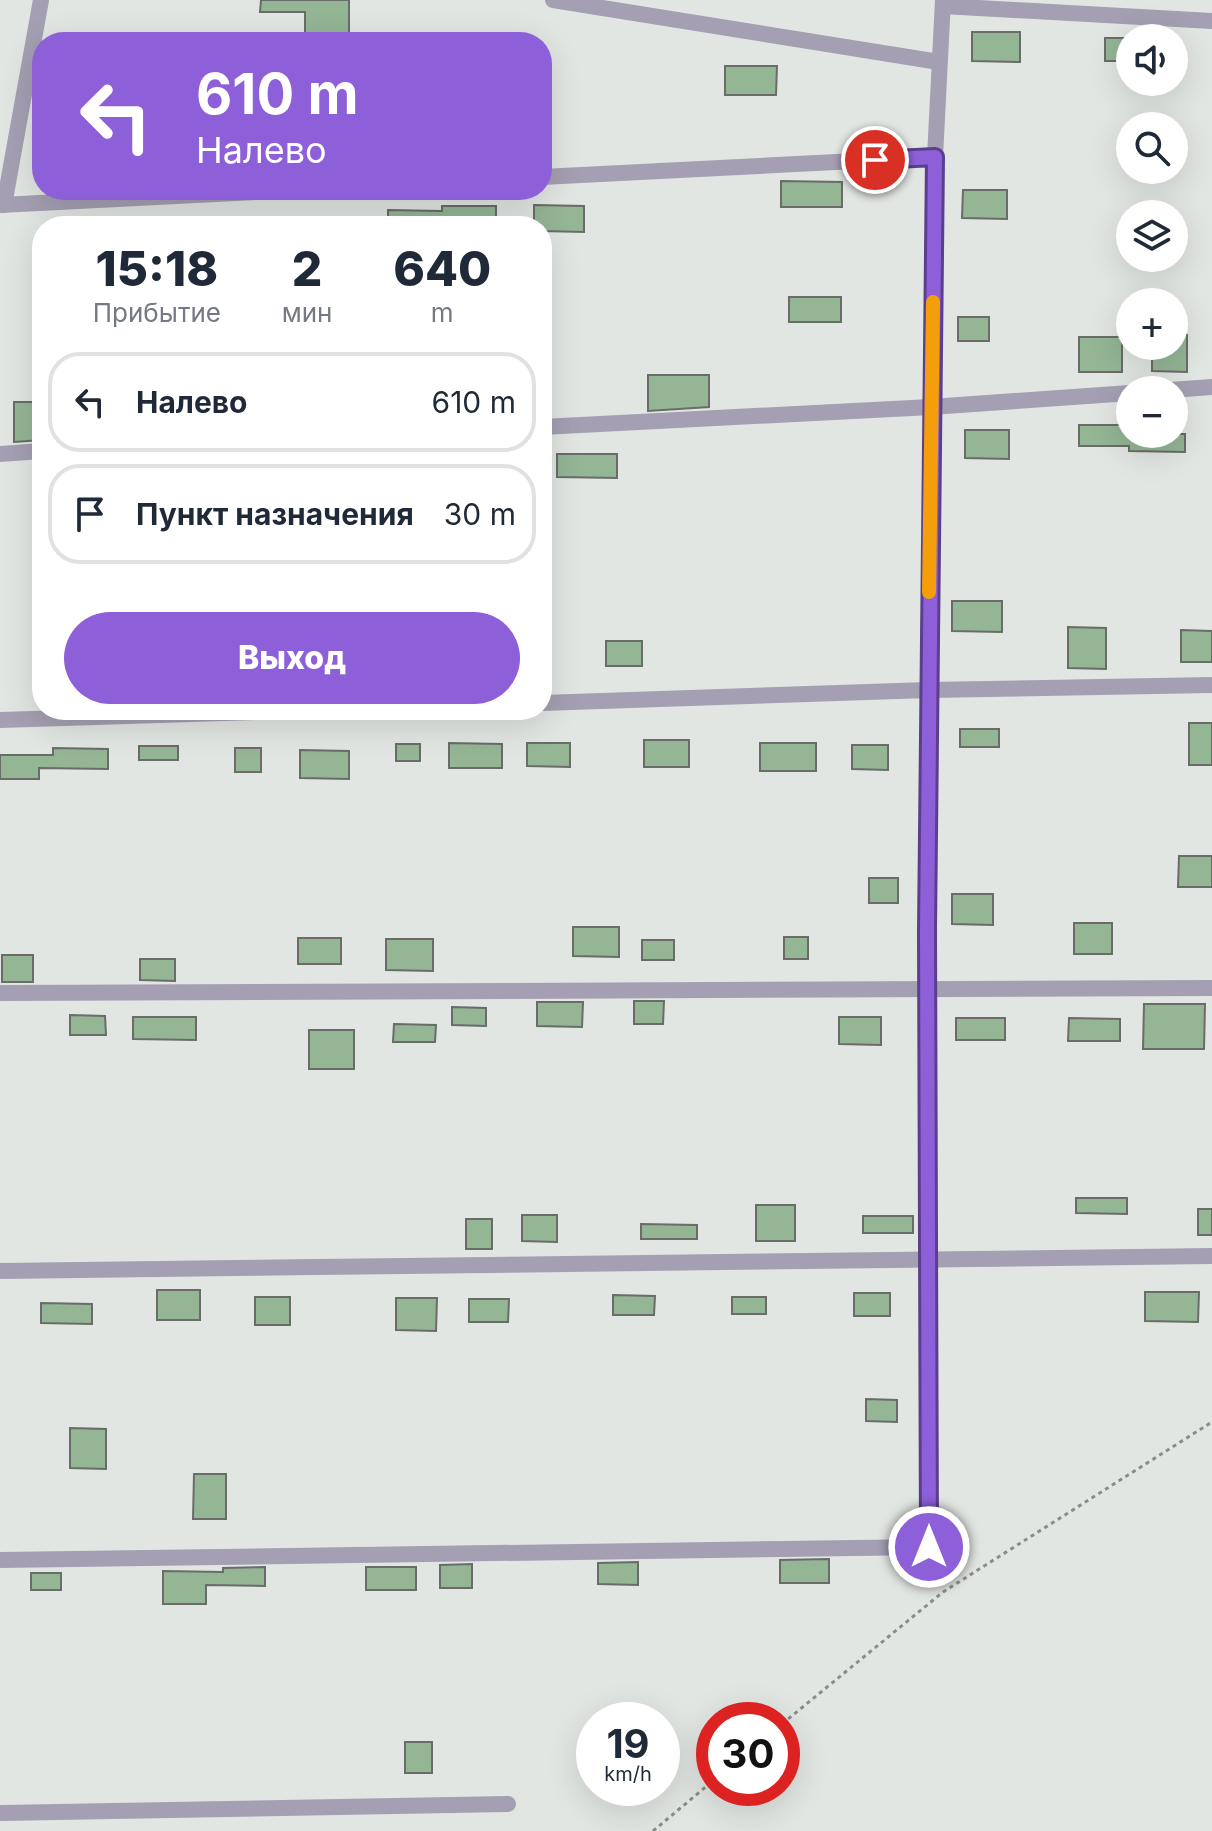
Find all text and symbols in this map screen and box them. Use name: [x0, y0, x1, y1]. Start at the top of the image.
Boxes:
map controls: [1116, 24, 1188, 448]
button: sound: [1116, 24, 1188, 96]
text: 610 m: [196, 60, 359, 128]
icon: left: [64, 64, 168, 168]
button: search: [1116, 112, 1188, 184]
pin: [841, 126, 909, 194]
text: Налево: [196, 128, 327, 172]
icon: arrive: [853, 138, 897, 182]
button: layers: [1116, 200, 1188, 272]
text: 15:18: [96, 239, 218, 298]
text: 2: [292, 239, 322, 298]
text: 640: [393, 239, 491, 298]
button: +: [1116, 288, 1188, 360]
text: Прибытие: [93, 297, 221, 328]
text: мин: [282, 297, 332, 328]
text: m: [431, 297, 454, 328]
button: −: [1116, 376, 1188, 448]
icon: left: [68, 380, 112, 424]
text: Налево: [136, 384, 248, 420]
text: 610 m: [432, 384, 516, 420]
icon: arrive: [68, 492, 112, 536]
text: Пункт назначения: [136, 496, 414, 532]
text: 30 m: [444, 496, 516, 532]
button: Выход: [64, 612, 520, 704]
position arrow: [887, 1505, 971, 1589]
speed limit sign: 30: [696, 1702, 800, 1806]
text: 19: [606, 1719, 650, 1768]
text: km/h: [604, 1762, 652, 1786]

